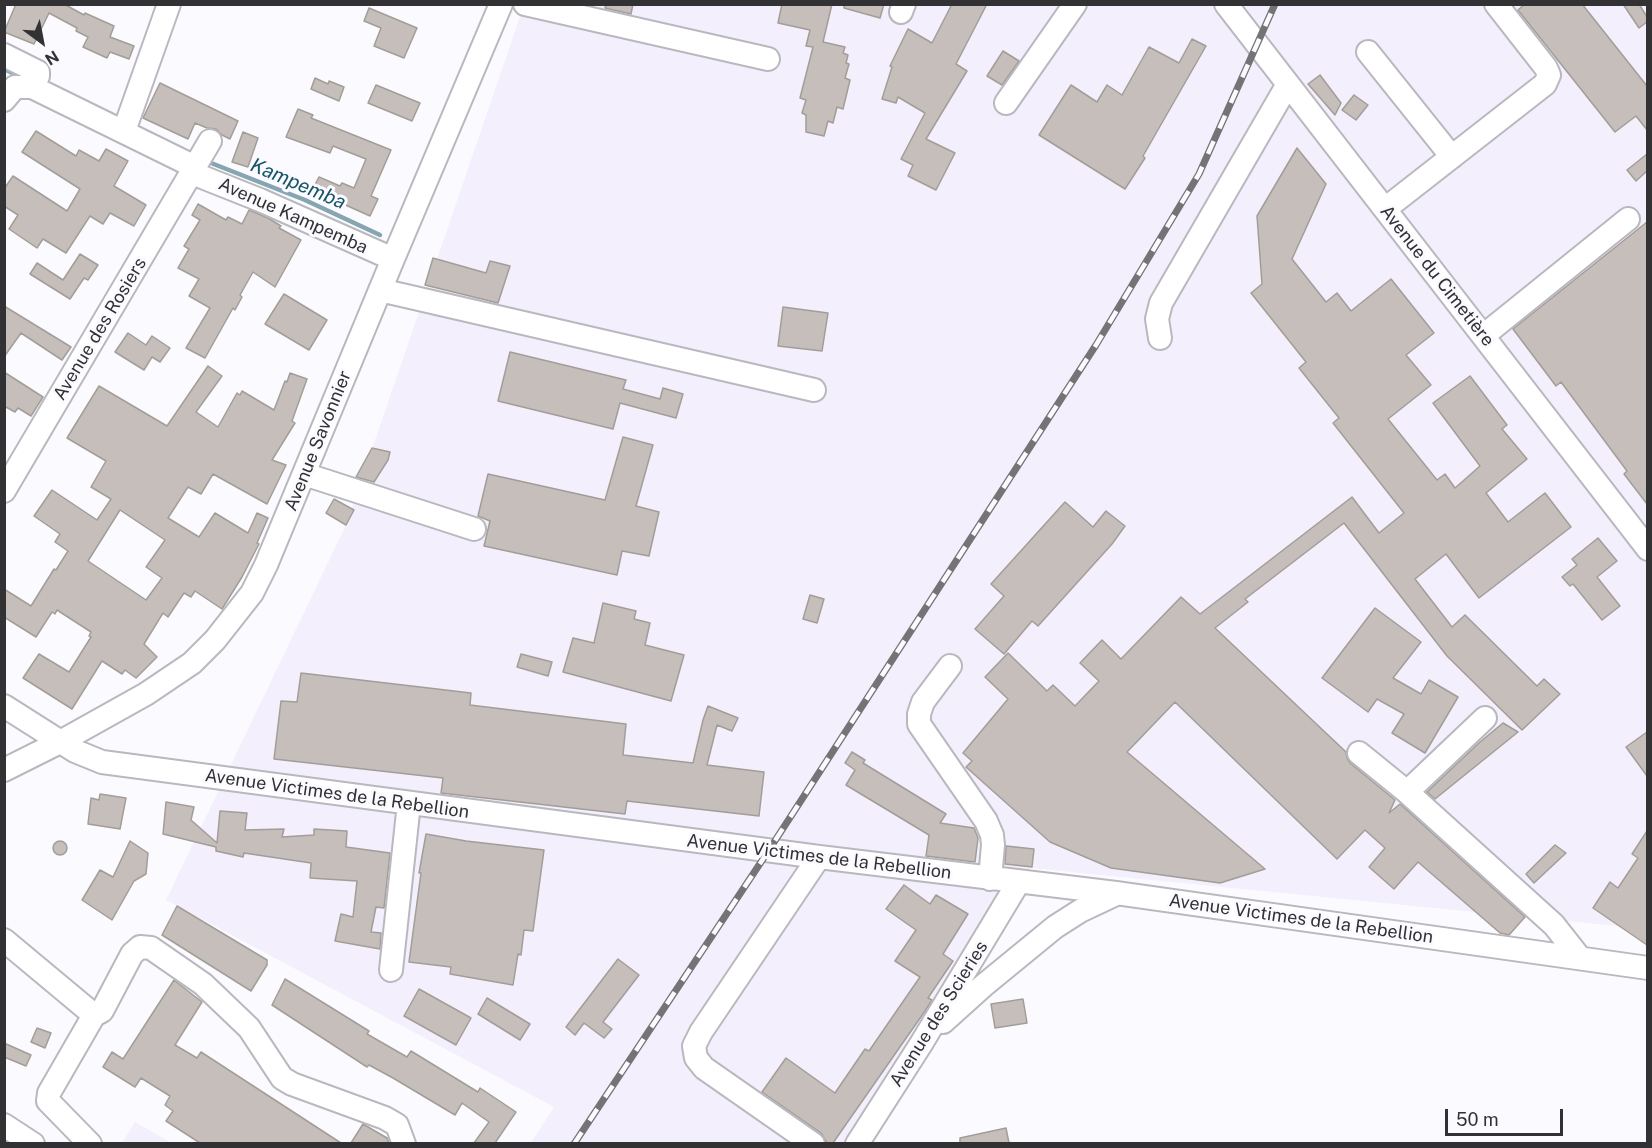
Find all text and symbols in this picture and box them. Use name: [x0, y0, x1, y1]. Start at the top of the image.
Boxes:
north arrow: [12, 12, 72, 72]
text: N: [41, 46, 62, 69]
water label: Kampemba: [247, 153, 349, 215]
street label: Avenue Kampemba: [215, 173, 371, 259]
street label: Avenue du Cimetière: [1375, 201, 1499, 351]
street label: Avenue des Rosiers: [49, 254, 151, 404]
street label: Avenue Savonnier: [280, 368, 356, 514]
street label: Avenue Victimes de la Rebellion: [204, 765, 470, 823]
street label: Avenue Victimes de la Rebellion: [685, 830, 953, 884]
street label: Avenue Victimes de la Rebellion: [1168, 890, 1434, 948]
street label: Avenue des Scieries: [885, 937, 993, 1091]
scale bar: [1448, 1097, 1566, 1135]
text: 50 m: [1456, 1109, 1499, 1130]

